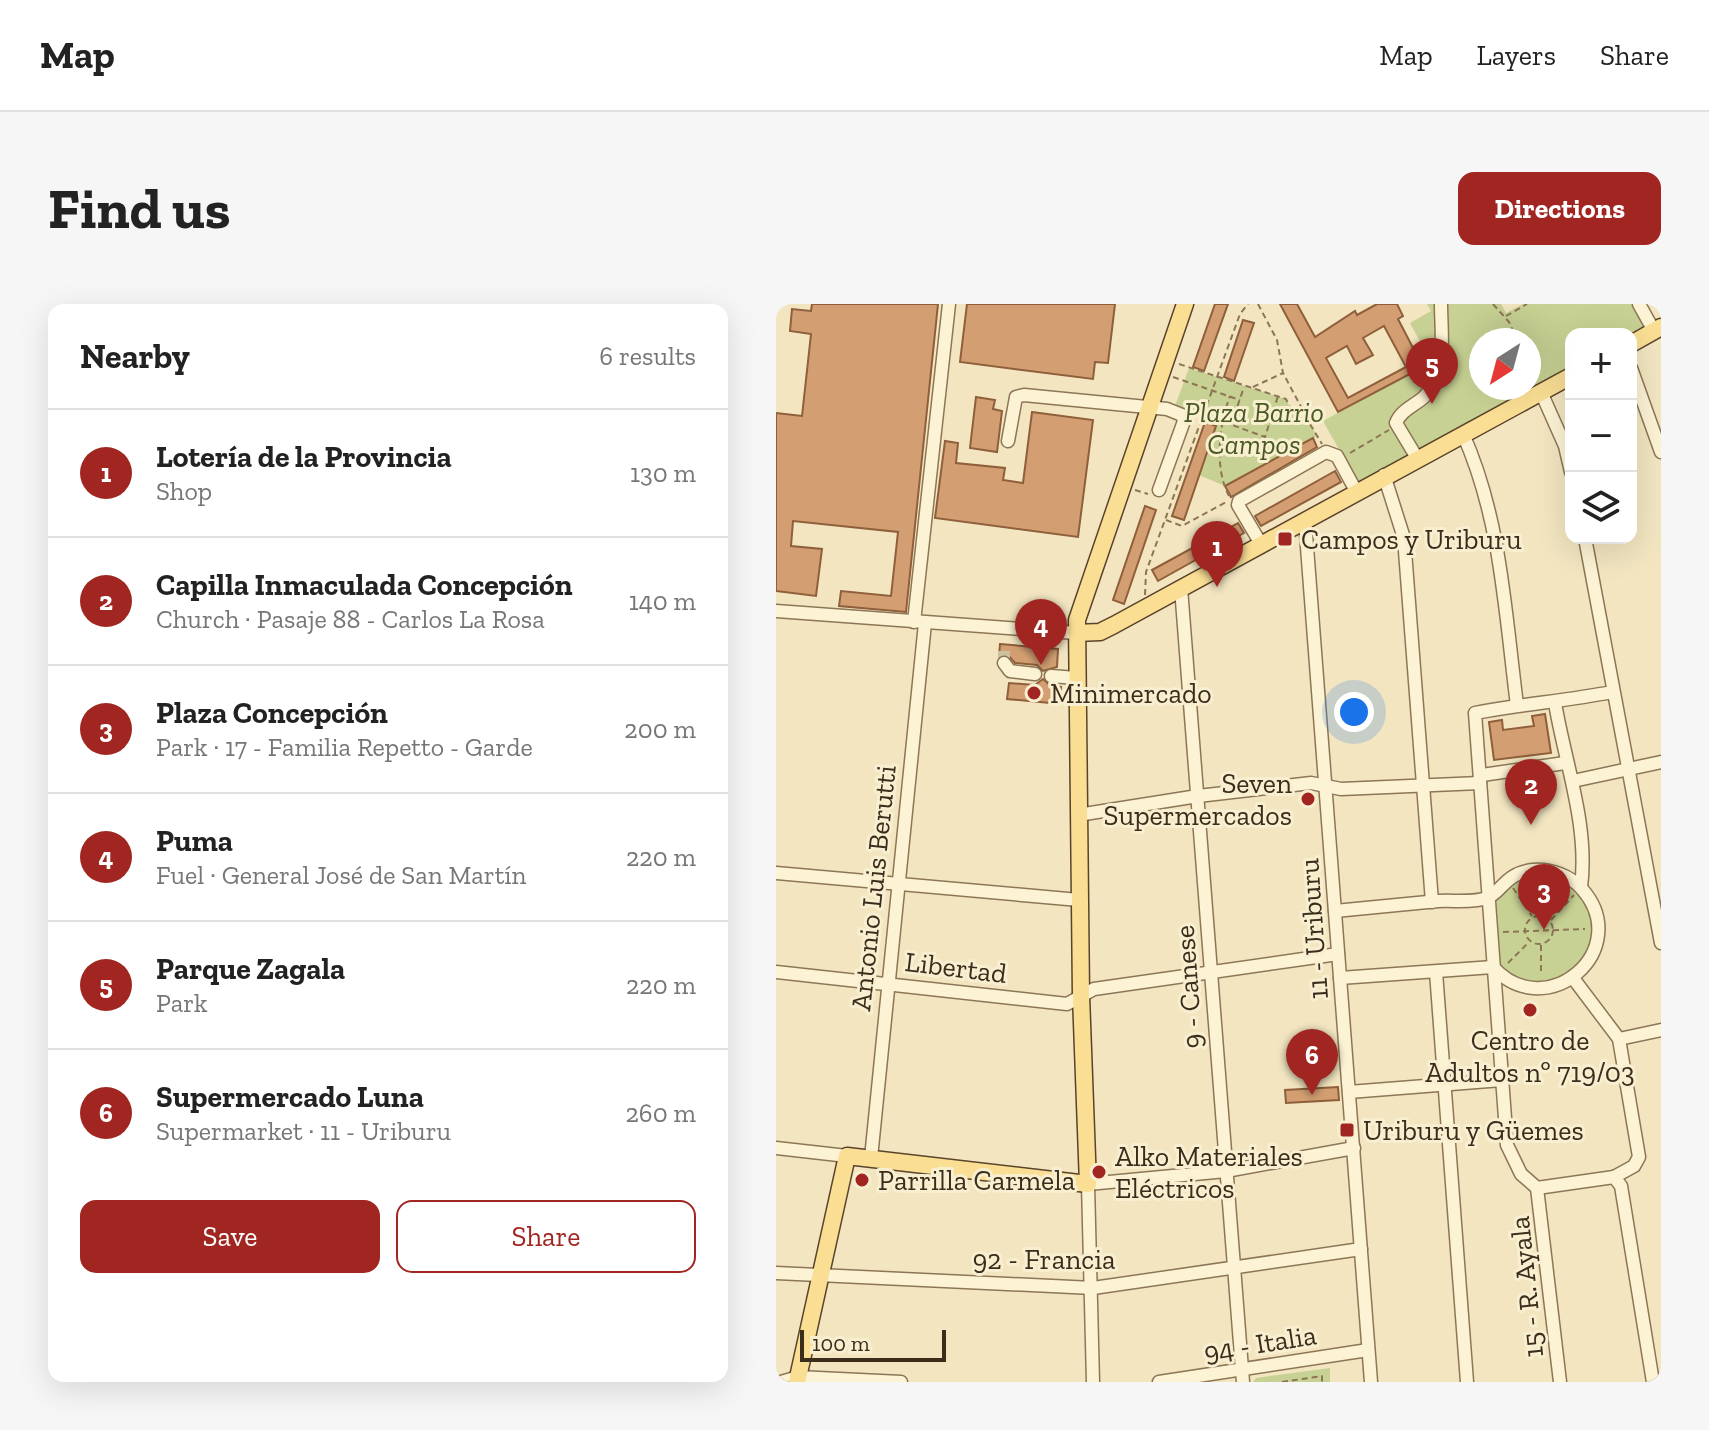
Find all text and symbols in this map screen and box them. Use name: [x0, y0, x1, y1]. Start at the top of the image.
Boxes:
text: Map: [40, 32, 115, 78]
text: Map: [1379, 39, 1433, 72]
text: Layers: [1477, 39, 1556, 72]
text: Share: [1600, 39, 1669, 72]
button: Directions: [1458, 172, 1661, 245]
text: Find us: [48, 175, 231, 242]
north arrow: [1469, 328, 1541, 400]
map controls: [1565, 328, 1637, 544]
button: +: [1565, 328, 1637, 400]
text: Nearby: [80, 336, 190, 377]
pin: 5: [1406, 338, 1458, 404]
text: 6 results: [599, 340, 696, 372]
park label: Plaza Barrio Campos: [1184, 396, 1324, 461]
button: −: [1565, 400, 1637, 472]
text: Lotería de la Provincia: [156, 439, 452, 475]
text: 1: [101, 457, 111, 489]
text: 130 m: [630, 457, 696, 489]
button: layers: [1565, 472, 1637, 544]
text: Shop: [156, 475, 212, 507]
pin: 1: [1191, 521, 1243, 587]
place label: Campos y Uriburu: [1301, 523, 1522, 556]
marker: Campos y Uriburu: [1276, 530, 1294, 548]
text: Capilla Inmaculada Concepción: [156, 567, 573, 603]
text: 2: [99, 585, 113, 617]
text: 140 m: [629, 585, 696, 617]
pin: 4: [1015, 599, 1067, 665]
text: Church · Pasaje 88 - Carlos La Rosa: [156, 603, 545, 635]
place label: Minimercado: [1050, 677, 1212, 710]
marker: Minimercado: [1025, 684, 1043, 702]
your location: [1334, 692, 1374, 732]
text: Plaza Concepción: [156, 695, 388, 731]
text: 3: [99, 713, 113, 745]
text: 200 m: [624, 713, 696, 745]
text: Park · 17 - Familia Repetto - Garde: [156, 731, 533, 763]
pin: 2: [1505, 759, 1557, 825]
street label: Antonio Luis Berutti: [844, 763, 903, 1013]
place label: Seven Supermercados: [1104, 767, 1292, 832]
marker: Seven Supermercados: [1299, 790, 1317, 808]
text: Puma: [156, 823, 233, 859]
text: 4: [99, 841, 113, 873]
text: 220 m: [626, 841, 696, 873]
street label: 11 - Uriburu: [1292, 857, 1335, 1001]
text: Fuel · General José de San Martín: [156, 859, 526, 891]
pin: 3: [1518, 864, 1570, 930]
street label: 9 - Canese: [1168, 924, 1209, 1050]
street label: Libertad: [903, 945, 1009, 990]
text: Parque Zagala: [156, 951, 345, 987]
text: 5: [99, 969, 113, 1001]
text: 220 m: [626, 969, 696, 1001]
text: Park: [156, 987, 208, 1019]
marker: Centro de Adultos nº 719/03: [1521, 1001, 1539, 1019]
place label: Centro de Adultos nº 719/03: [1425, 1024, 1635, 1089]
pin: 6: [1286, 1029, 1338, 1095]
text: Supermercado Luna: [156, 1079, 424, 1115]
text: 6: [99, 1097, 113, 1129]
text: 260 m: [625, 1097, 696, 1129]
place label: Uriburu y Güemes: [1363, 1114, 1584, 1147]
text: Supermarket · 11 - Uriburu: [156, 1115, 451, 1147]
marker: Uriburu y Güemes: [1338, 1121, 1356, 1139]
place label: Alko Materiales Eléctricos: [1115, 1140, 1303, 1205]
marker: Alko Materiales Eléctricos: [1090, 1163, 1108, 1181]
place label: Parrilla Carmela: [878, 1164, 1076, 1197]
marker: Parrilla Carmela: [853, 1171, 871, 1189]
button: Save: [80, 1200, 380, 1273]
button: Share: [396, 1200, 696, 1273]
street label: 15 - R. Ayala: [1503, 1214, 1550, 1359]
street label: 92 - Francia: [973, 1243, 1116, 1276]
street label: 94 - Italia: [1201, 1318, 1319, 1369]
scale bar: [800, 1326, 946, 1362]
text: 100 m: [812, 1330, 870, 1357]

